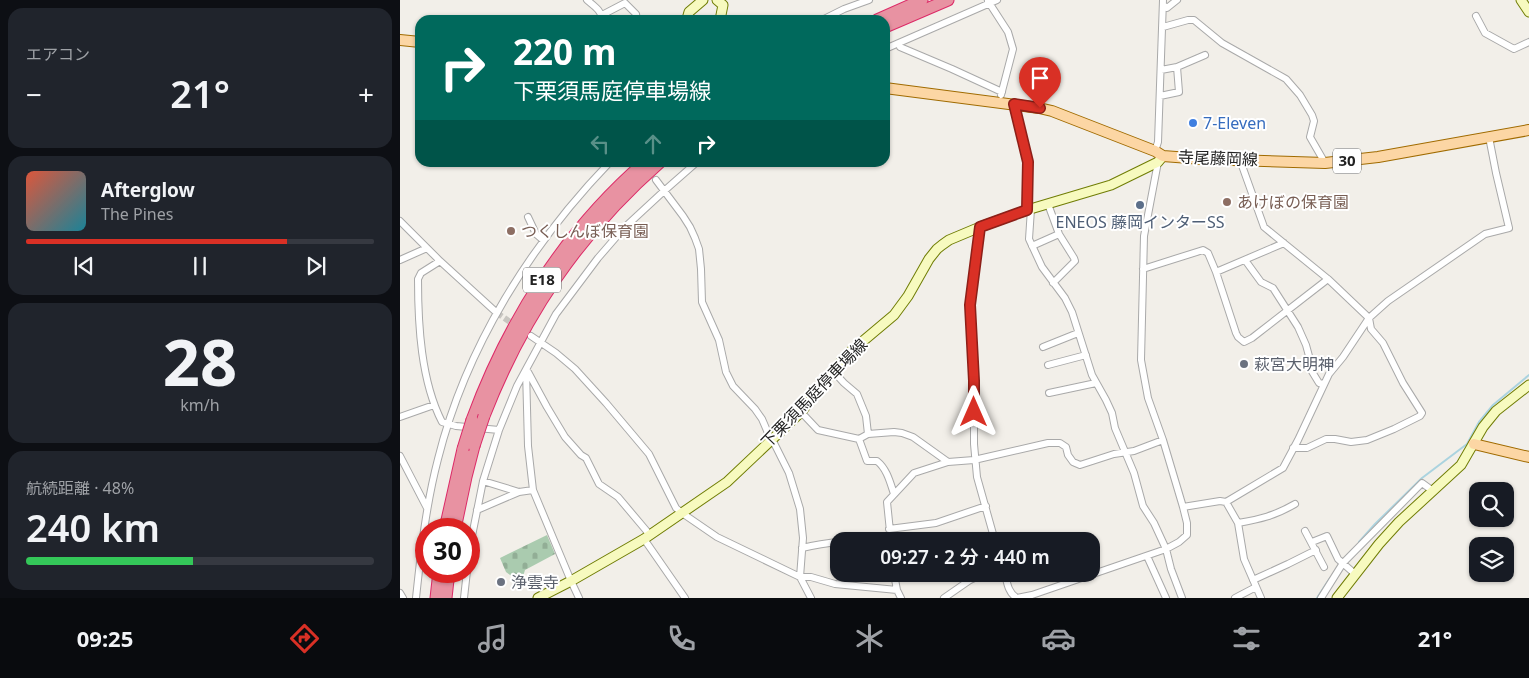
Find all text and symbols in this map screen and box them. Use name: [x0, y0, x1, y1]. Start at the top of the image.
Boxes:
text: 220 m: [513, 28, 616, 75]
icon: right: [430, 35, 495, 100]
text: エアコン: [26, 43, 90, 65]
pin: [1019, 57, 1061, 108]
icon: arrive: [1026, 64, 1054, 92]
text: 21°: [170, 67, 230, 119]
text: −: [26, 75, 42, 113]
text: +: [358, 75, 374, 113]
text: 下栗須馬庭停車場線: [513, 75, 711, 105]
place label: 7-Eleven: [1203, 112, 1266, 134]
marker: 7-Eleven: [1187, 117, 1199, 129]
icon: left: [586, 130, 614, 158]
icon: ahead: [639, 130, 667, 158]
icon: right: [692, 130, 720, 158]
street label: 寺尾藤岡線: [1178, 146, 1258, 170]
road number: 30: [1333, 148, 1361, 174]
text: Afterglow: [101, 177, 195, 203]
place label: あけぼの保育園: [1237, 191, 1349, 213]
marker: あけぼの保育園: [1221, 196, 1233, 208]
marker: ENEOS 藤岡インターSS: [1134, 199, 1146, 211]
text: The Pines: [101, 203, 173, 225]
place label: ENEOS 藤岡インターSS: [1056, 211, 1225, 233]
place label: つくしんぼ保育園: [521, 220, 649, 242]
marker: つくしんぼ保育園: [505, 225, 517, 237]
icon: previous: [70, 252, 98, 280]
icon: pause: [186, 252, 214, 280]
icon: next: [302, 252, 330, 280]
road number: E18: [523, 268, 561, 292]
text: 28: [163, 317, 237, 405]
street label: 下栗須馬庭停車場線: [756, 334, 872, 452]
place label: 萩宮大明神: [1254, 353, 1334, 375]
marker: 萩宮大明神: [1238, 358, 1250, 370]
position arrow: [947, 385, 999, 437]
text: km/h: [180, 394, 220, 416]
text: 航続距離 · 48%: [26, 477, 134, 499]
map controls: [1469, 482, 1514, 582]
button: search: [1469, 482, 1514, 527]
text: 240 km: [26, 501, 160, 553]
speed limit sign: 30: [415, 518, 480, 583]
button: layers: [1469, 537, 1514, 582]
text: 09:27 · 2 分 · 440 m: [880, 544, 1050, 570]
place label: 浄雲寺: [511, 571, 559, 593]
marker: 浄雲寺: [495, 576, 507, 588]
icon: directions: [287, 621, 322, 656]
icon: music: [475, 621, 510, 656]
icon: phone: [664, 621, 699, 656]
icon: climate: [852, 621, 887, 656]
icon: car: [1041, 621, 1076, 656]
icon: filters: [1229, 621, 1264, 656]
text: 09:25: [77, 623, 133, 653]
text: 21°: [1418, 623, 1452, 653]

